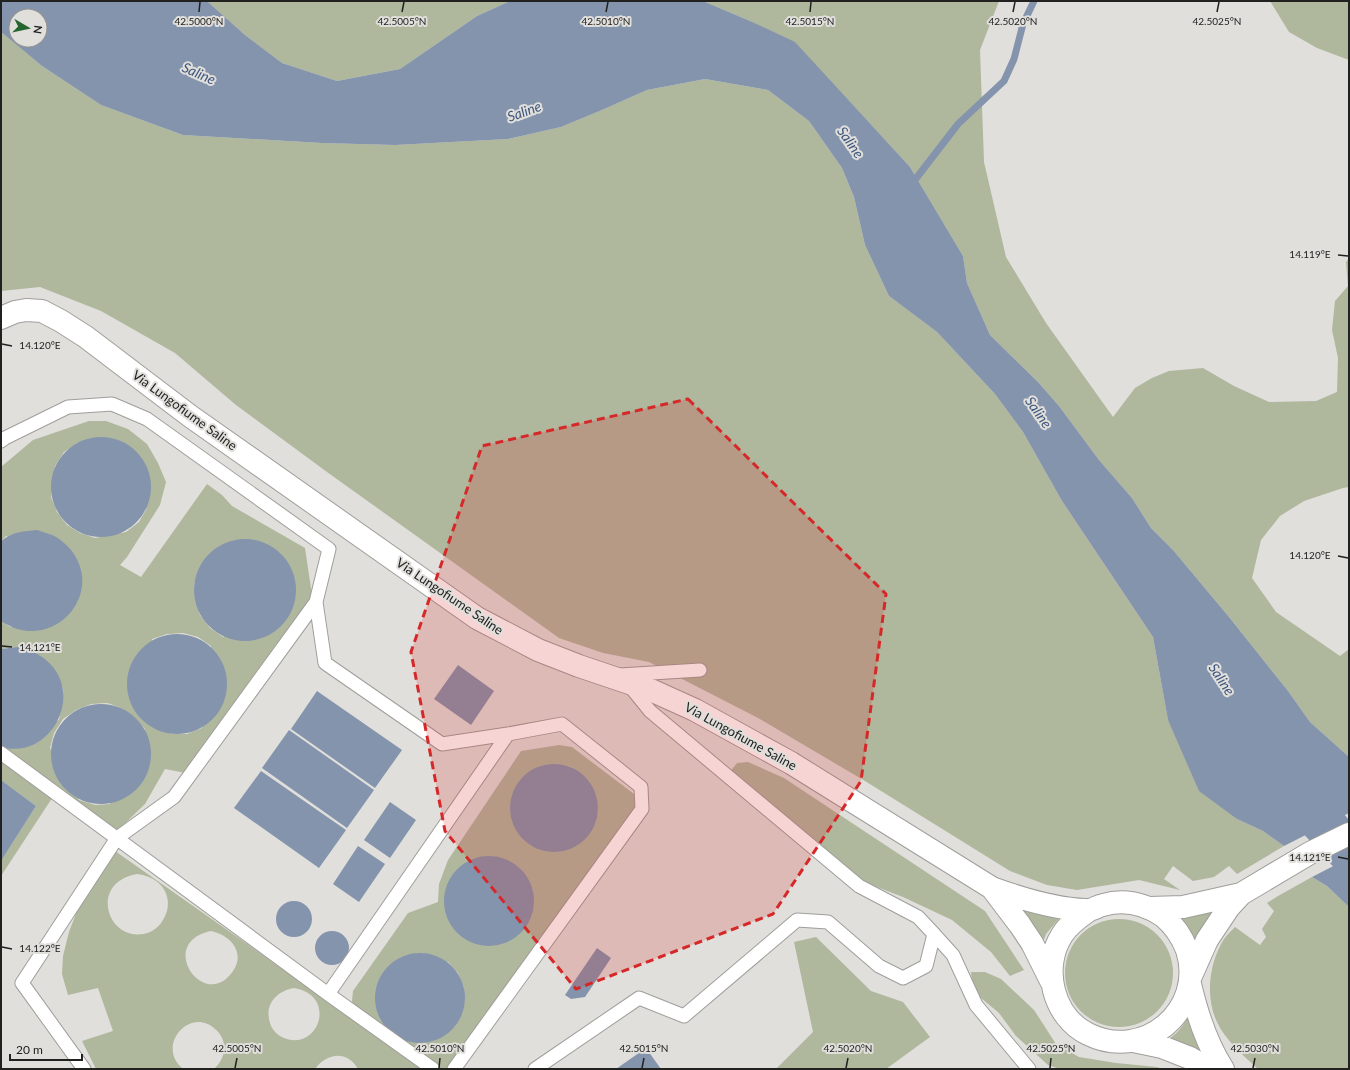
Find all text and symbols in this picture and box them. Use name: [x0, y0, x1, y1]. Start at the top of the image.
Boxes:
north arrow: [8, 8, 48, 48]
text: 42.5000°N: [175, 15, 223, 27]
text: 42.5005°N: [378, 15, 426, 27]
text: 42.5010°N: [582, 15, 630, 27]
text: 42.5015°N: [786, 15, 834, 27]
text: 42.5020°N: [989, 15, 1037, 27]
text: 42.5025°N: [1193, 15, 1241, 27]
text: N: [31, 24, 45, 35]
water label: Saline: [180, 58, 219, 88]
water label: Saline: [505, 97, 543, 125]
water label: Saline: [834, 123, 868, 161]
text: 14.119°E: [1289, 248, 1331, 260]
text: 14.120°E: [19, 339, 61, 351]
street label: Via Lungofiume Saline: [129, 367, 241, 453]
water label: Saline: [1022, 393, 1056, 431]
text: 14.120°E: [1289, 549, 1331, 561]
street label: Via Lungofiume Saline: [393, 554, 507, 638]
text: 14.121°E: [19, 641, 61, 653]
water label: Saline: [1205, 660, 1239, 698]
street label: Via Lungofiume Saline: [682, 699, 800, 774]
text: 14.121°E: [1289, 851, 1331, 863]
text: 14.122°E: [19, 942, 61, 954]
scale bar: [10, 1036, 82, 1062]
text: 20 m: [16, 1042, 43, 1057]
text: 42.5005°N: [213, 1042, 261, 1054]
text: 42.5010°N: [416, 1042, 464, 1054]
text: 42.5015°N: [620, 1042, 668, 1054]
text: 42.5020°N: [824, 1042, 872, 1054]
text: 42.5025°N: [1027, 1042, 1075, 1054]
text: 42.5030°N: [1231, 1042, 1279, 1054]

